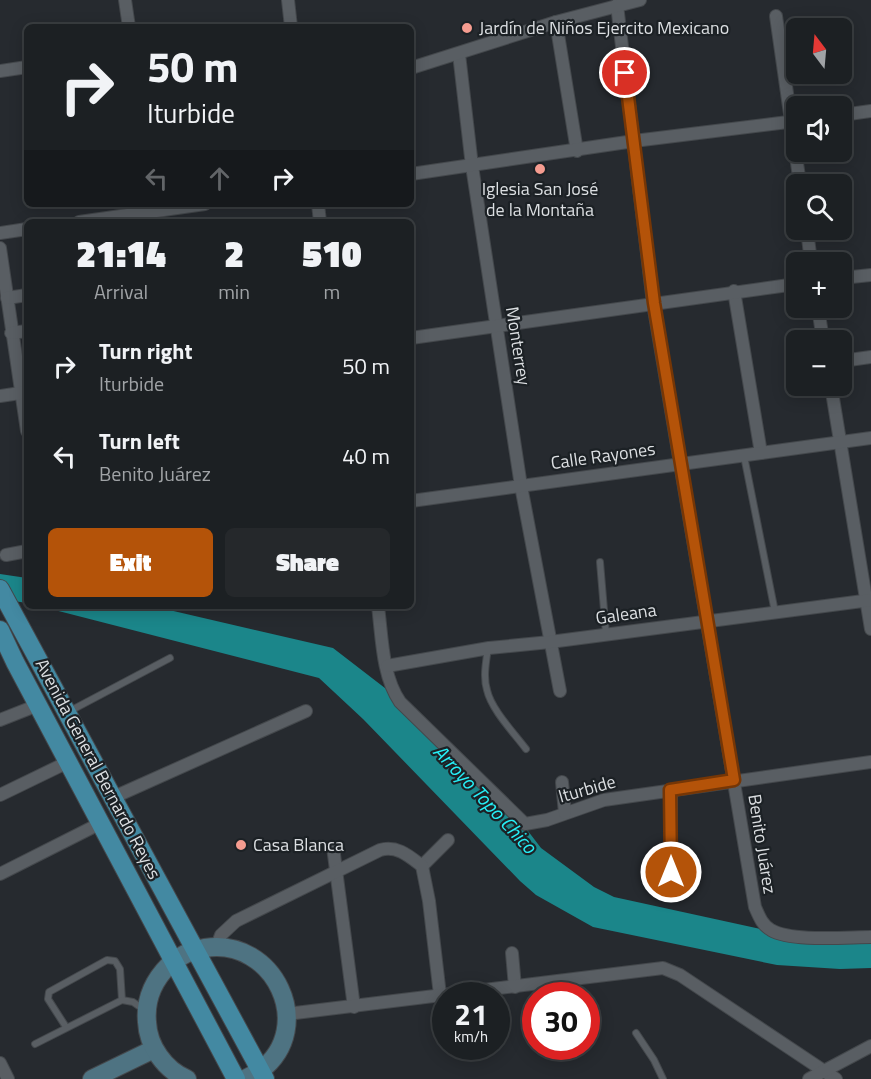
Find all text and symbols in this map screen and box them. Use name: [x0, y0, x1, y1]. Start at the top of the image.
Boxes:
place label: Jardín de Niños Ejercito Mexicano: [479, 14, 729, 41]
north arrow: [786, 18, 852, 84]
map controls: [786, 18, 852, 396]
marker: Jardín de Niños Ejercito Mexicano: [460, 21, 474, 35]
text: 50 m: [147, 34, 239, 98]
pin: [599, 47, 650, 98]
icon: right: [48, 48, 126, 126]
icon: arrive: [608, 56, 641, 89]
text: Iturbide: [147, 92, 235, 133]
button: sound: [786, 96, 852, 162]
icon: left: [140, 162, 173, 195]
icon: ahead: [203, 162, 236, 195]
icon: right: [266, 162, 299, 195]
marker: Iglesia San José de la Montaña: [533, 162, 547, 176]
button: search: [786, 174, 852, 240]
place label: Iglesia San José de la Montaña: [482, 175, 598, 223]
text: 21:14: [76, 226, 166, 281]
text: 2: [224, 226, 244, 281]
text: 510: [302, 226, 362, 281]
button: +: [786, 252, 852, 318]
text: Arrival: [94, 276, 148, 307]
text: min: [218, 276, 250, 307]
text: m: [324, 276, 340, 307]
street label: Monterrey: [499, 305, 538, 388]
button: −: [786, 330, 852, 396]
text: Turn right: [99, 334, 193, 368]
text: 50 m: [342, 349, 390, 383]
icon: right: [48, 350, 81, 383]
text: Iturbide: [99, 368, 164, 399]
text: Turn left: [99, 424, 180, 458]
street label: Calle Rayones: [549, 435, 657, 476]
text: 40 m: [342, 439, 390, 473]
icon: left: [48, 440, 81, 473]
text: Benito Juárez: [99, 458, 211, 489]
button: Exit: [48, 528, 213, 597]
button: Share: [225, 528, 390, 597]
street label: Galeana: [594, 596, 658, 631]
street label: Avenida General Bernardo Reyes: [29, 654, 168, 884]
water label: Arroyo Topo Chico: [426, 737, 545, 861]
street label: Iturbide: [555, 767, 619, 810]
street label: Benito Juárez: [741, 792, 784, 896]
place label: Casa Blanca: [253, 831, 344, 858]
marker: Casa Blanca: [234, 838, 248, 852]
position arrow: [639, 840, 703, 904]
speed limit sign: 30: [522, 982, 600, 1060]
text: 21: [454, 991, 488, 1037]
text: km/h: [454, 1025, 488, 1048]

